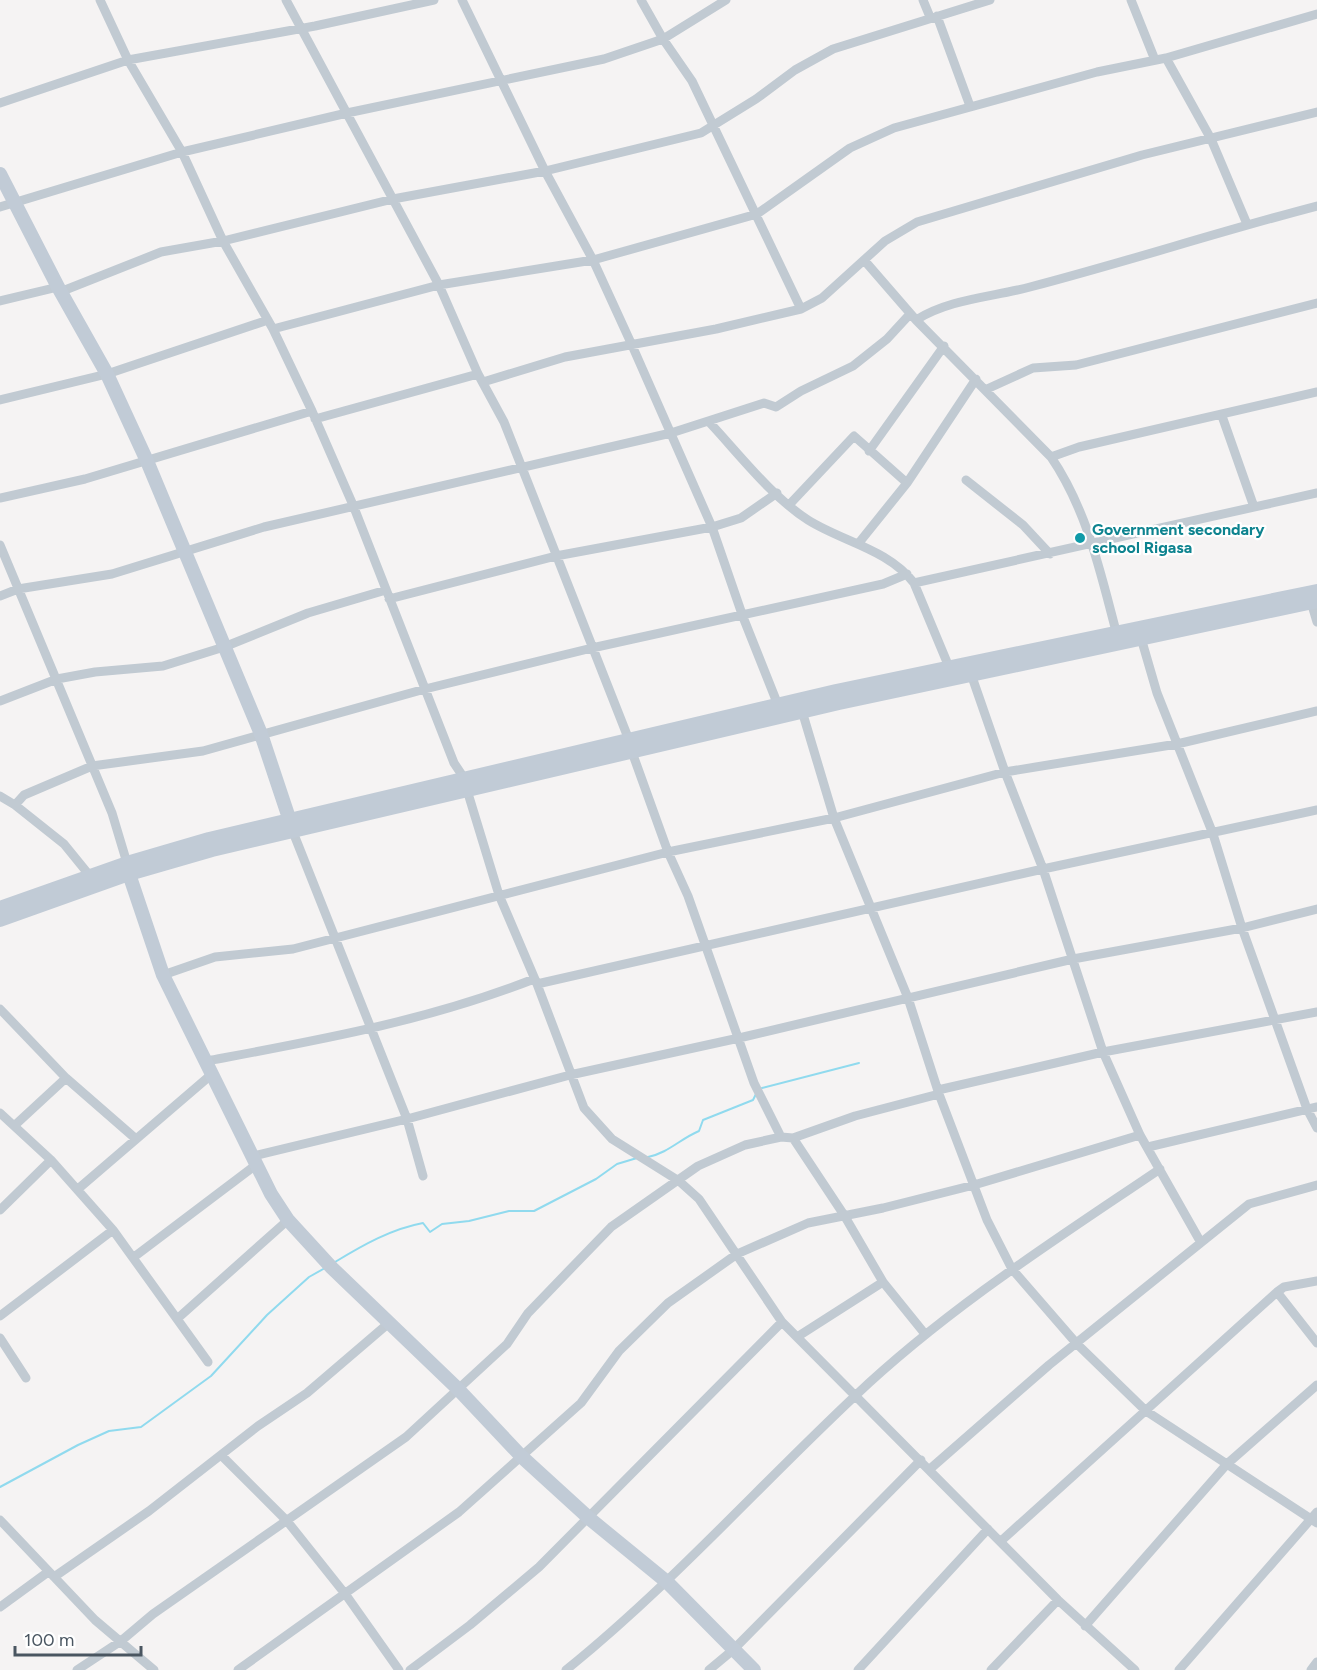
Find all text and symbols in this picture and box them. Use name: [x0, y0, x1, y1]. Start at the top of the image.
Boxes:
place label: Government secondary school Rigasa: [1092, 520, 1265, 557]
marker: Government secondary school Rigasa: [1073, 531, 1087, 545]
scale bar: [15, 1619, 141, 1657]
text: 100 m: [24, 1629, 74, 1651]

